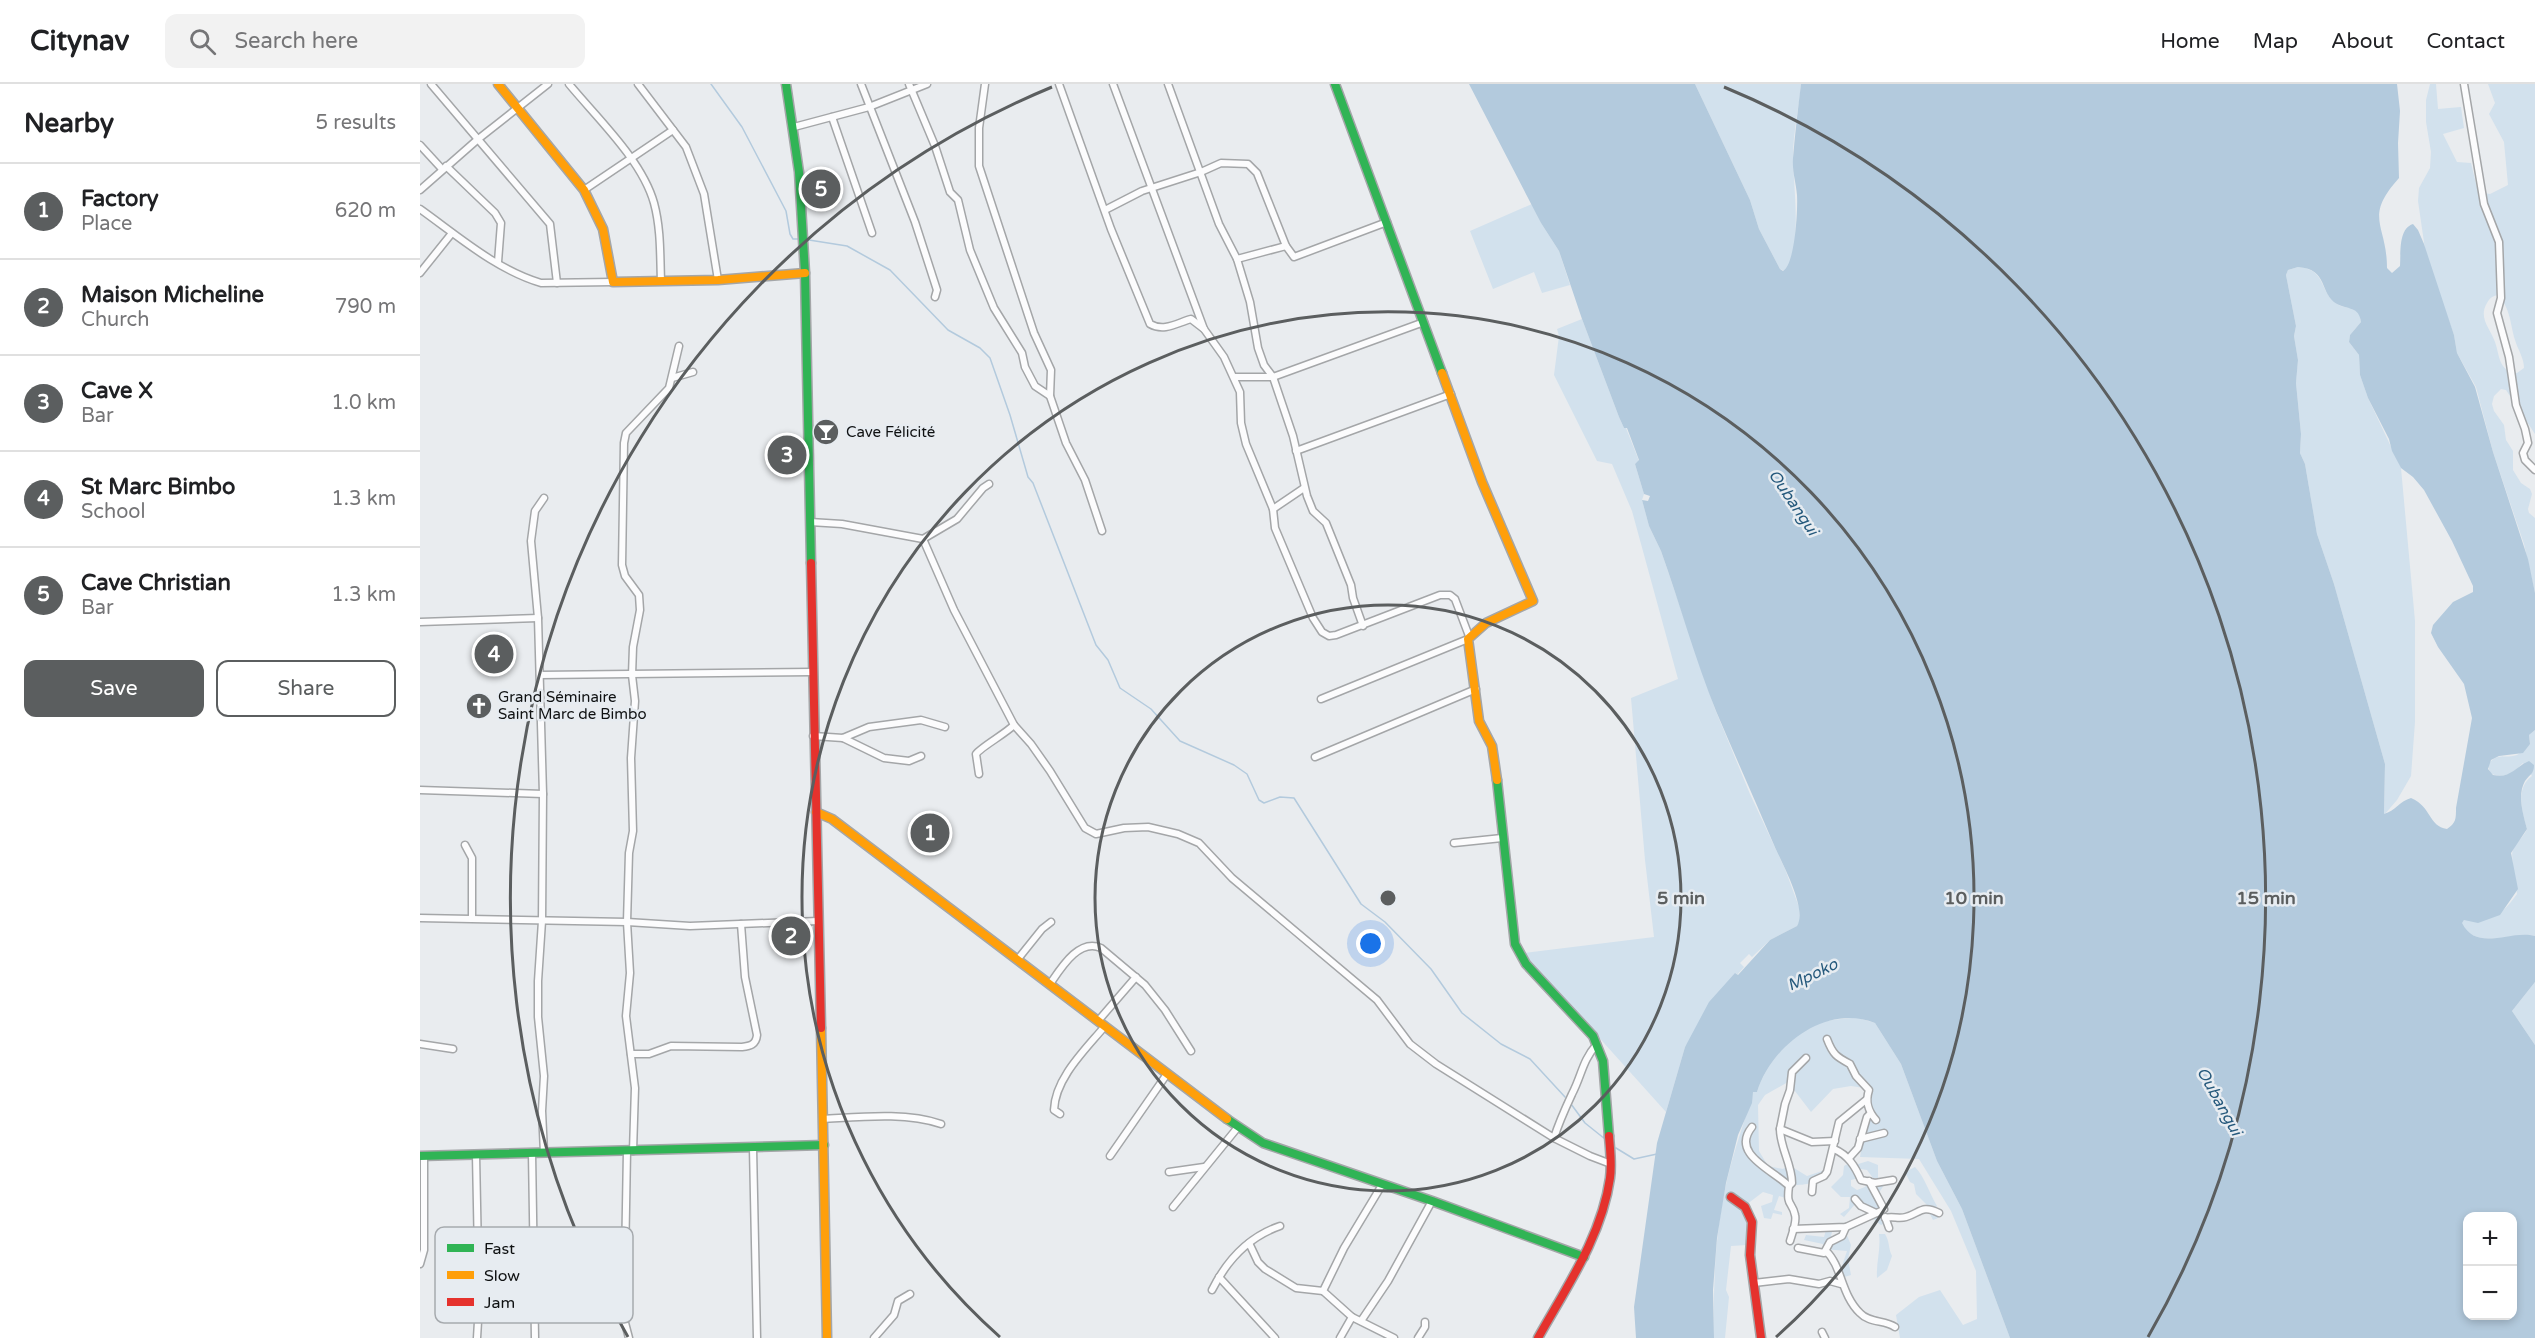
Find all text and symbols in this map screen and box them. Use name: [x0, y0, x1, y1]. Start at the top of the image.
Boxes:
search box: [165, 14, 585, 68]
text: Citynav: [30, 24, 129, 58]
icon: search: [186, 25, 219, 58]
text: Search here: [234, 28, 358, 54]
text: Home: [2160, 29, 2220, 54]
text: Map: [2253, 29, 2298, 54]
text: About: [2331, 29, 2393, 54]
text: Contact: [2426, 29, 2505, 54]
text: Nearby: [24, 108, 114, 139]
text: 5 results: [316, 111, 396, 135]
pin: 5: [802, 166, 840, 212]
text: Factory: [81, 186, 159, 212]
text: 1: [37, 199, 50, 223]
text: 620 m: [335, 199, 396, 223]
text: Place: [81, 212, 132, 236]
text: Maison Micheline: [81, 282, 264, 308]
text: 2: [37, 295, 50, 319]
text: 790 m: [335, 295, 396, 319]
text: Church: [81, 308, 149, 332]
text: Cave X: [81, 378, 153, 404]
text: 3: [37, 391, 50, 415]
text: 1.0 km: [331, 391, 396, 415]
text: Bar: [81, 404, 114, 428]
bar icon: Cave Félicité: [811, 417, 841, 447]
place label: Cave Félicité: [846, 423, 935, 441]
pin: 3: [768, 432, 806, 478]
water label: Oubangui: [1764, 466, 1824, 541]
text: St Marc Bimbo: [81, 474, 235, 500]
text: 4: [37, 487, 50, 511]
text: 1.3 km: [331, 487, 396, 511]
text: School: [81, 500, 145, 524]
text: Cave Christian: [81, 570, 231, 596]
text: 5: [37, 583, 50, 607]
text: 1.3 km: [331, 583, 396, 607]
text: Bar: [81, 596, 114, 620]
pin: 4: [474, 632, 514, 676]
button: Save: [24, 660, 204, 717]
button: Share: [216, 660, 396, 717]
place label: Grand Séminaire Saint Marc de Bimbo: [498, 688, 647, 723]
church icon: Grand Séminaire Saint Marc de Bimbo: [464, 691, 494, 721]
pin: 1: [910, 810, 950, 855]
text: 5 min: [1657, 887, 1705, 909]
text: 10 min: [1944, 887, 2004, 909]
text: 15 min: [2236, 887, 2296, 909]
centre of rings: [1378, 888, 1398, 908]
pin: 2: [772, 914, 811, 958]
your location: [1356, 929, 1385, 958]
water label: Mpoko: [1784, 954, 1842, 996]
water label: Oubangui: [2192, 1064, 2247, 1141]
map controls: [2463, 1212, 2517, 1320]
button: +: [2463, 1212, 2517, 1266]
legend: [435, 1227, 633, 1323]
text: Fast: [484, 1239, 515, 1259]
text: Slow: [484, 1266, 520, 1286]
button: −: [2463, 1266, 2517, 1320]
text: Jam: [484, 1293, 515, 1313]

